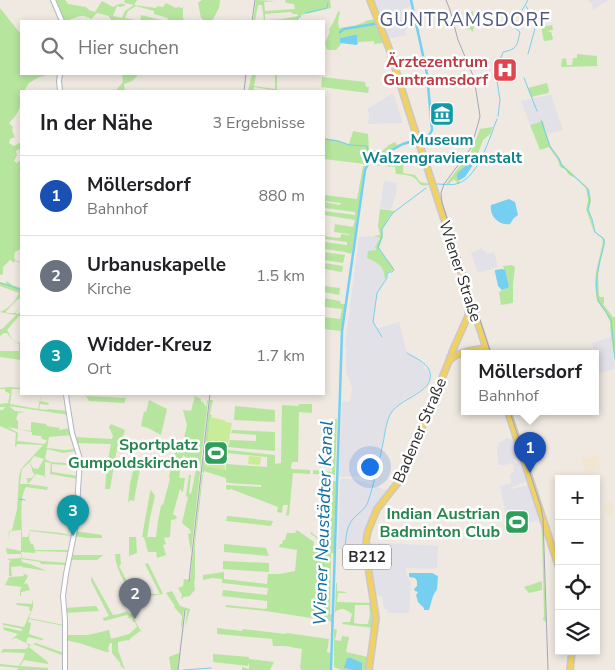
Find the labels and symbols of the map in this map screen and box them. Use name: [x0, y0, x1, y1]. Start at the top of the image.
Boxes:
district label: GUNTRAMSDORF: [379, 7, 551, 33]
place label: Ärztezentrum Guntramsdorf: [383, 51, 489, 91]
hospital icon: Ärztezentrum Guntramsdorf: [492, 57, 518, 83]
museum icon: Museum Walzengravieranstalt: [429, 101, 455, 127]
place label: Museum Walzengravieranstalt: [362, 129, 523, 169]
street label: Wiener Straße: [433, 218, 487, 325]
street label: Badener Straße: [388, 374, 452, 486]
water label: Wiener Neustädter Kanal: [307, 420, 339, 626]
pin: 1: [514, 432, 546, 473]
place label: Sportplatz Gumpoldskirchen: [68, 434, 198, 474]
sports icon: Sportplatz Gumpoldskirchen: [203, 440, 229, 466]
your location: [357, 454, 383, 480]
pin: 3: [57, 495, 89, 536]
place label: Indian Austrian Badminton Club: [379, 503, 500, 543]
sports icon: Indian Austrian Badminton Club: [504, 509, 530, 535]
road number: B212: [343, 544, 391, 570]
pin: 2: [119, 578, 151, 619]

